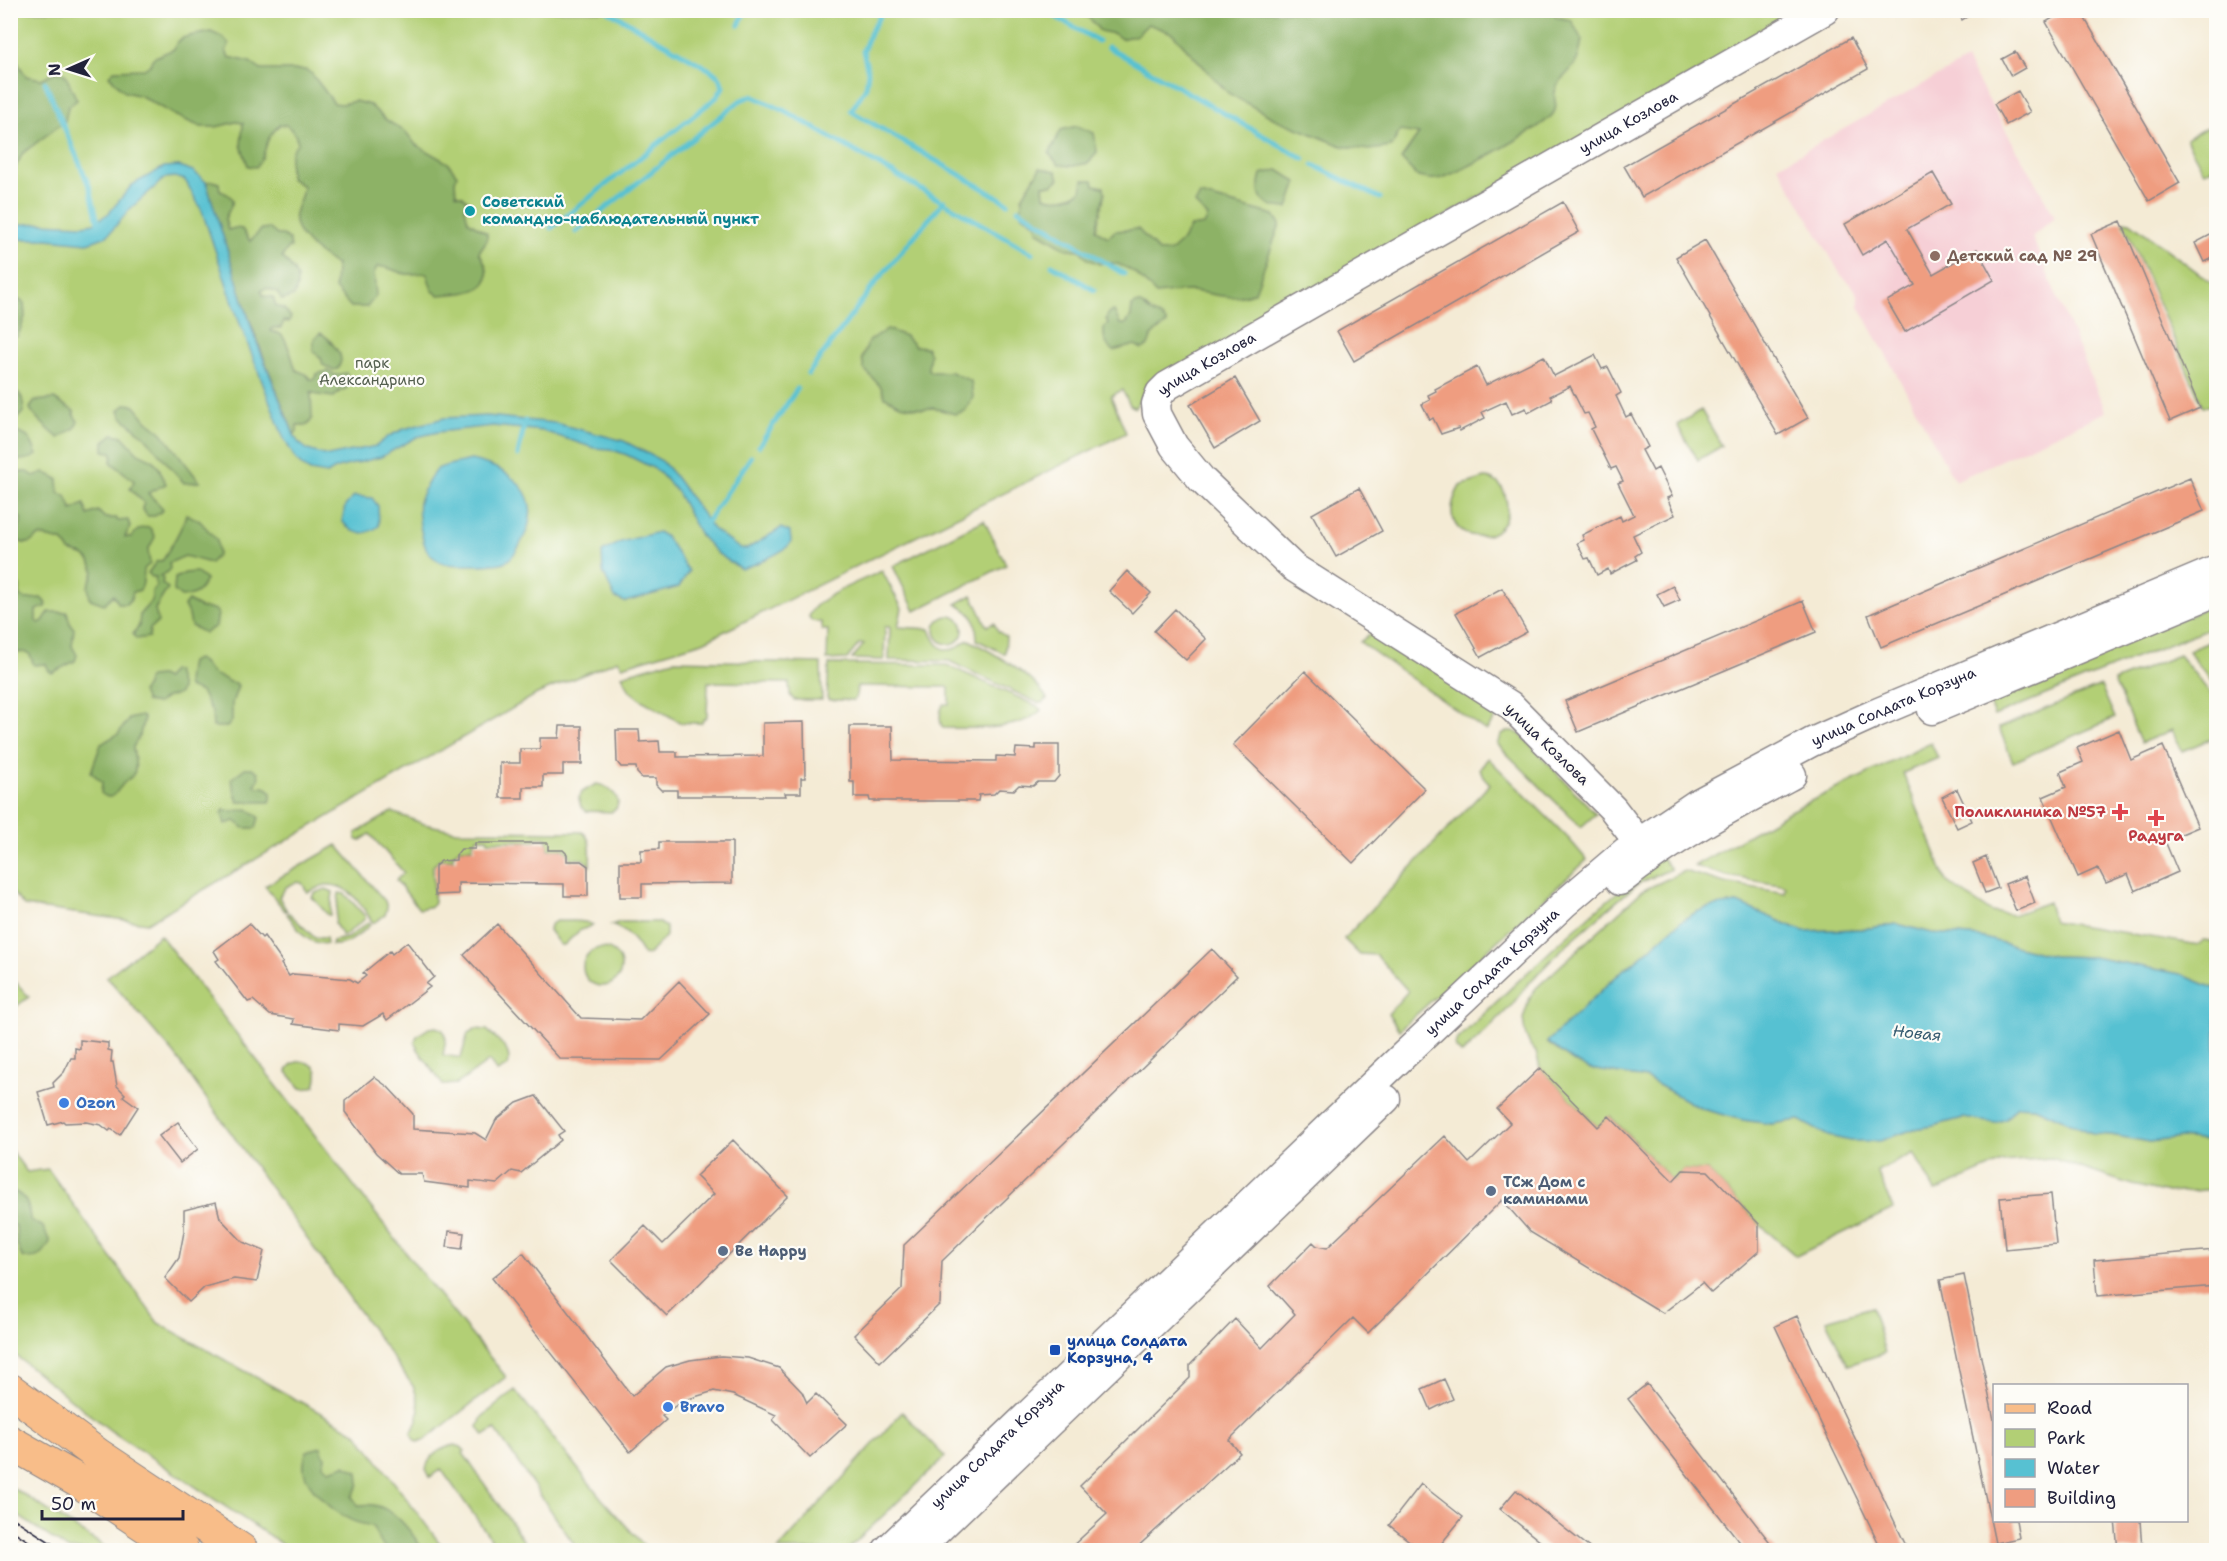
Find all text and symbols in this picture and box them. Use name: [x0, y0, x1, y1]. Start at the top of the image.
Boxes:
north arrow: [39, 39, 99, 99]
text: N: [44, 63, 65, 77]
street label: улица Козлова: [1576, 86, 1682, 158]
place label: Советский командно-наблюдательный пункт: [482, 192, 759, 229]
marker: Советский командно-наблюдательный пункт: [463, 204, 477, 218]
place label: Детский сад № 29: [1947, 246, 2097, 266]
marker: Детский сад № 29: [1928, 249, 1942, 263]
street label: улица Козлова: [1153, 327, 1260, 400]
park label: парк Александрино: [319, 353, 425, 390]
street label: улица Солдата Корзуна: [1808, 662, 1979, 751]
street label: улица Козлова: [1500, 699, 1594, 790]
place label: Поликлиника №57: [1955, 802, 2106, 822]
marker: Поликлиника №57: [2111, 803, 2129, 821]
marker: Радуга: [2149, 811, 2163, 825]
place label: Радуга: [2128, 826, 2184, 846]
street label: улица Солдата Корзуна: [1421, 903, 1564, 1040]
water label: Новая: [1892, 1020, 1942, 1046]
place label: Ozon: [76, 1093, 116, 1113]
marker: Ozon: [57, 1096, 71, 1110]
place label: ТСж Дом с каминами: [1503, 1172, 1589, 1209]
marker: ТСж Дом с каминами: [1484, 1184, 1498, 1198]
place label: Be Happy: [735, 1241, 807, 1261]
marker: Be Happy: [716, 1244, 730, 1258]
place label: улица Солдата Корзуна, 4: [1067, 1331, 1188, 1368]
marker: улица Солдата Корзуна, 4: [1048, 1343, 1062, 1357]
street label: улица Солдата Корзуна: [927, 1375, 1069, 1513]
legend: [1993, 1384, 2188, 1522]
text: Road: [2047, 1396, 2092, 1420]
place label: Bravo: [680, 1397, 725, 1417]
marker: Bravo: [661, 1400, 675, 1414]
text: Park: [2047, 1426, 2086, 1450]
text: Water: [2047, 1456, 2100, 1480]
scale bar: [42, 1483, 183, 1521]
text: Building: [2047, 1486, 2116, 1510]
text: 50 m: [51, 1492, 96, 1516]

